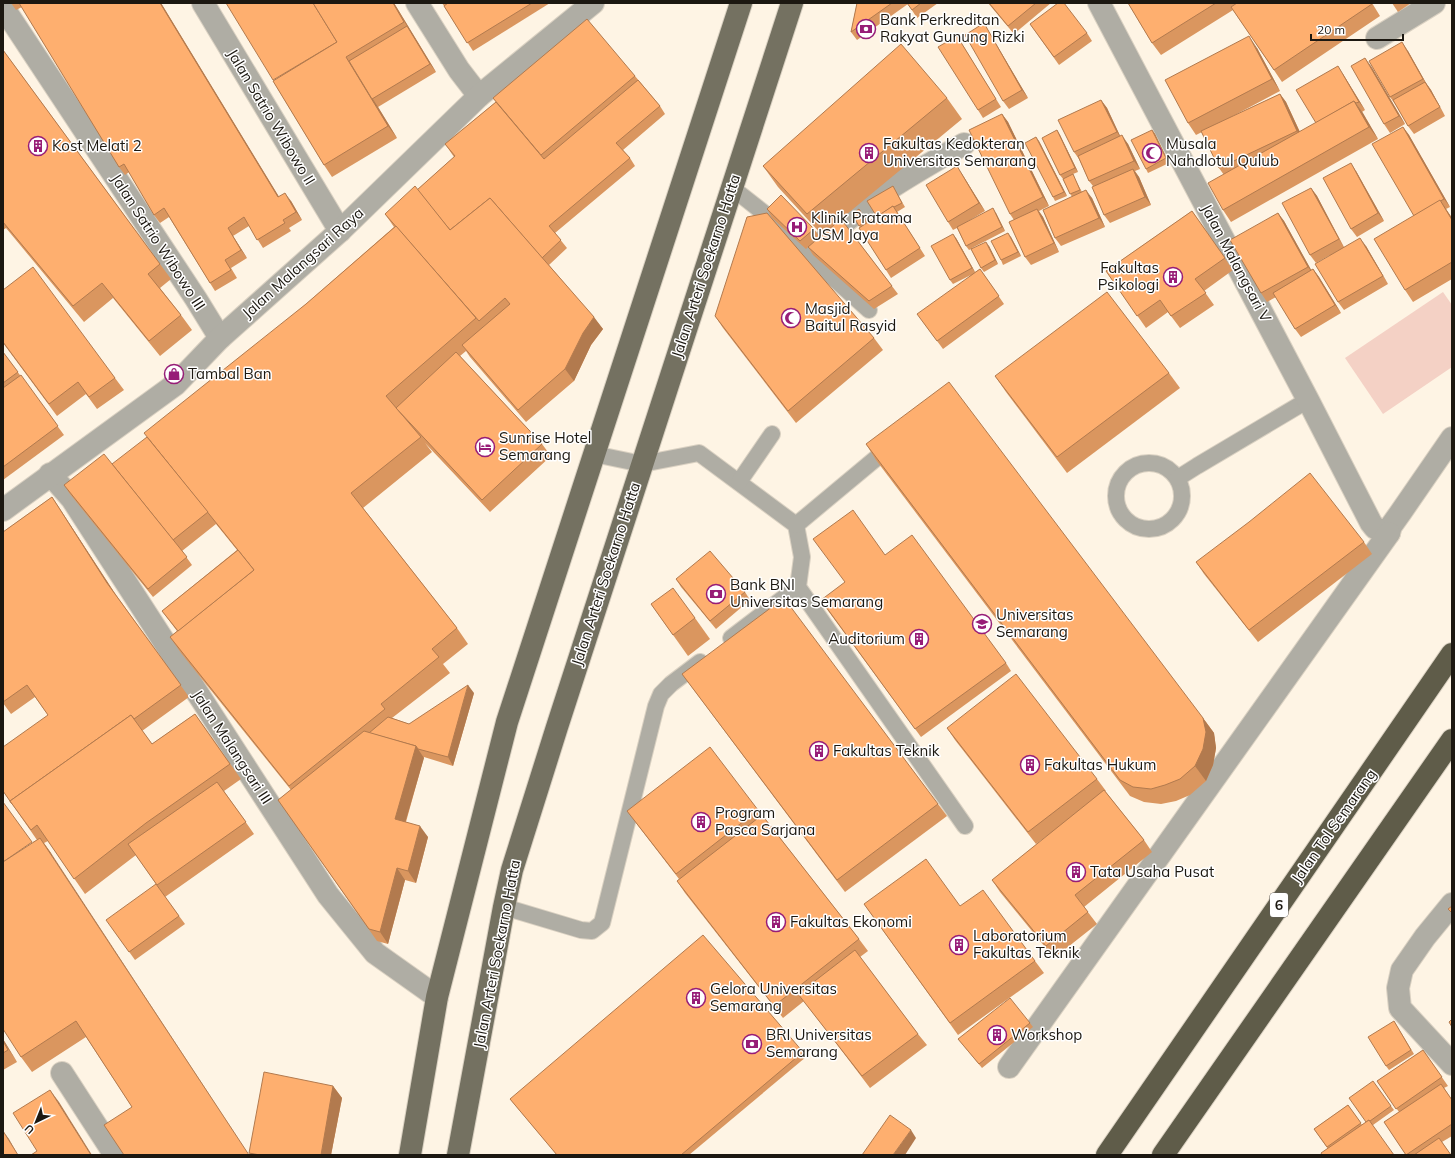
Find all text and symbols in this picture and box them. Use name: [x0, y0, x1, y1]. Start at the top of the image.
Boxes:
place label: Bank Perkreditan Rakyat Gunung Rizki: [880, 10, 1025, 46]
scale bar: [1311, 16, 1403, 42]
bank icon: Bank Perkreditan Rakyat Gunung Rizki: [855, 18, 877, 40]
text: 20 m: [1317, 22, 1345, 37]
street label: Jalan Satrio Wibowo II: [223, 45, 320, 188]
place label: Fakultas Kedokteran Universitas Semarang: [883, 134, 1036, 170]
place label: Musala Nahdlotul Qulub: [1166, 134, 1279, 170]
building icon: Kost Melati 2: [27, 135, 49, 157]
place label: Kost Melati 2: [52, 136, 142, 155]
building icon: Fakultas Kedokteran Universitas Semarang: [858, 142, 880, 164]
mosque icon: Musala Nahdlotul Qulub: [1141, 142, 1163, 164]
street label: Jalan Satrio Wibowo III: [107, 170, 210, 314]
street label: Jalan Arteri Soekarno Hatta: [667, 172, 744, 360]
street label: Jalan Malangsari V: [1197, 200, 1276, 326]
street label: Jalan Malangsari Raya: [238, 203, 367, 322]
place label: Klinik Pratama USM Jaya: [811, 208, 912, 244]
hospital icon: Klinik Pratama USM Jaya: [786, 216, 808, 238]
place label: Fakultas Psikologi: [1098, 258, 1159, 294]
building icon: Fakultas Psikologi: [1162, 266, 1184, 288]
place label: Masjid Baitul Rasyid: [805, 299, 896, 335]
mosque icon: Masjid Baitul Rasyid: [780, 307, 802, 329]
shop icon: Tambal Ban: [163, 363, 185, 385]
place label: Tambal Ban: [188, 364, 272, 383]
place label: Sunrise Hotel Semarang: [499, 428, 591, 464]
hotel icon: Sunrise Hotel Semarang: [474, 436, 496, 458]
street label: Jalan Arteri Soekarno Hatta: [567, 480, 644, 668]
place label: Bank BNI Universitas Semarang: [730, 575, 883, 611]
bank icon: Bank BNI Universitas Semarang: [705, 583, 727, 605]
place label: Universitas Semarang: [996, 605, 1073, 641]
school or university icon: Universitas Semarang: [971, 613, 993, 635]
building icon: Auditorium: [908, 628, 930, 650]
place label: Auditorium: [828, 629, 905, 648]
street label: Jalan Malangsari III: [188, 686, 276, 807]
building icon: Fakultas Teknik: [808, 740, 830, 762]
place label: Fakultas Teknik: [833, 741, 940, 760]
building icon: Fakultas Hukum: [1019, 754, 1041, 776]
place label: Fakultas Hukum: [1044, 755, 1156, 774]
street label: Jalan Tol Semarang: [1287, 765, 1380, 886]
place label: Program Pasca Sarjana: [715, 803, 815, 839]
building icon: Program Pasca Sarjana: [690, 811, 712, 833]
street label: Jalan Arteri Soekarno Hatta: [469, 858, 524, 1050]
building icon: Tata Usaha Pusat: [1065, 861, 1087, 883]
place label: Tata Usaha Pusat: [1090, 862, 1214, 881]
road number: 6: [1270, 893, 1288, 917]
building icon: Fakultas Ekonomi: [765, 911, 787, 933]
place label: Fakultas Ekonomi: [790, 912, 912, 931]
place label: Laboratorium Fakultas Teknik: [973, 926, 1080, 962]
building icon: Laboratorium Fakultas Teknik: [948, 934, 970, 956]
place label: Gelora Universitas Semarang: [710, 979, 837, 1015]
building icon: Gelora Universitas Semarang: [685, 987, 707, 1009]
building icon: Workshop: [986, 1024, 1008, 1046]
place label: BRI Universitas Semarang: [766, 1025, 872, 1061]
place label: Workshop: [1011, 1025, 1082, 1044]
bank icon: BRI Universitas Semarang: [741, 1033, 763, 1055]
north arrow: [16, 1102, 56, 1142]
text: U: [21, 1121, 37, 1137]

